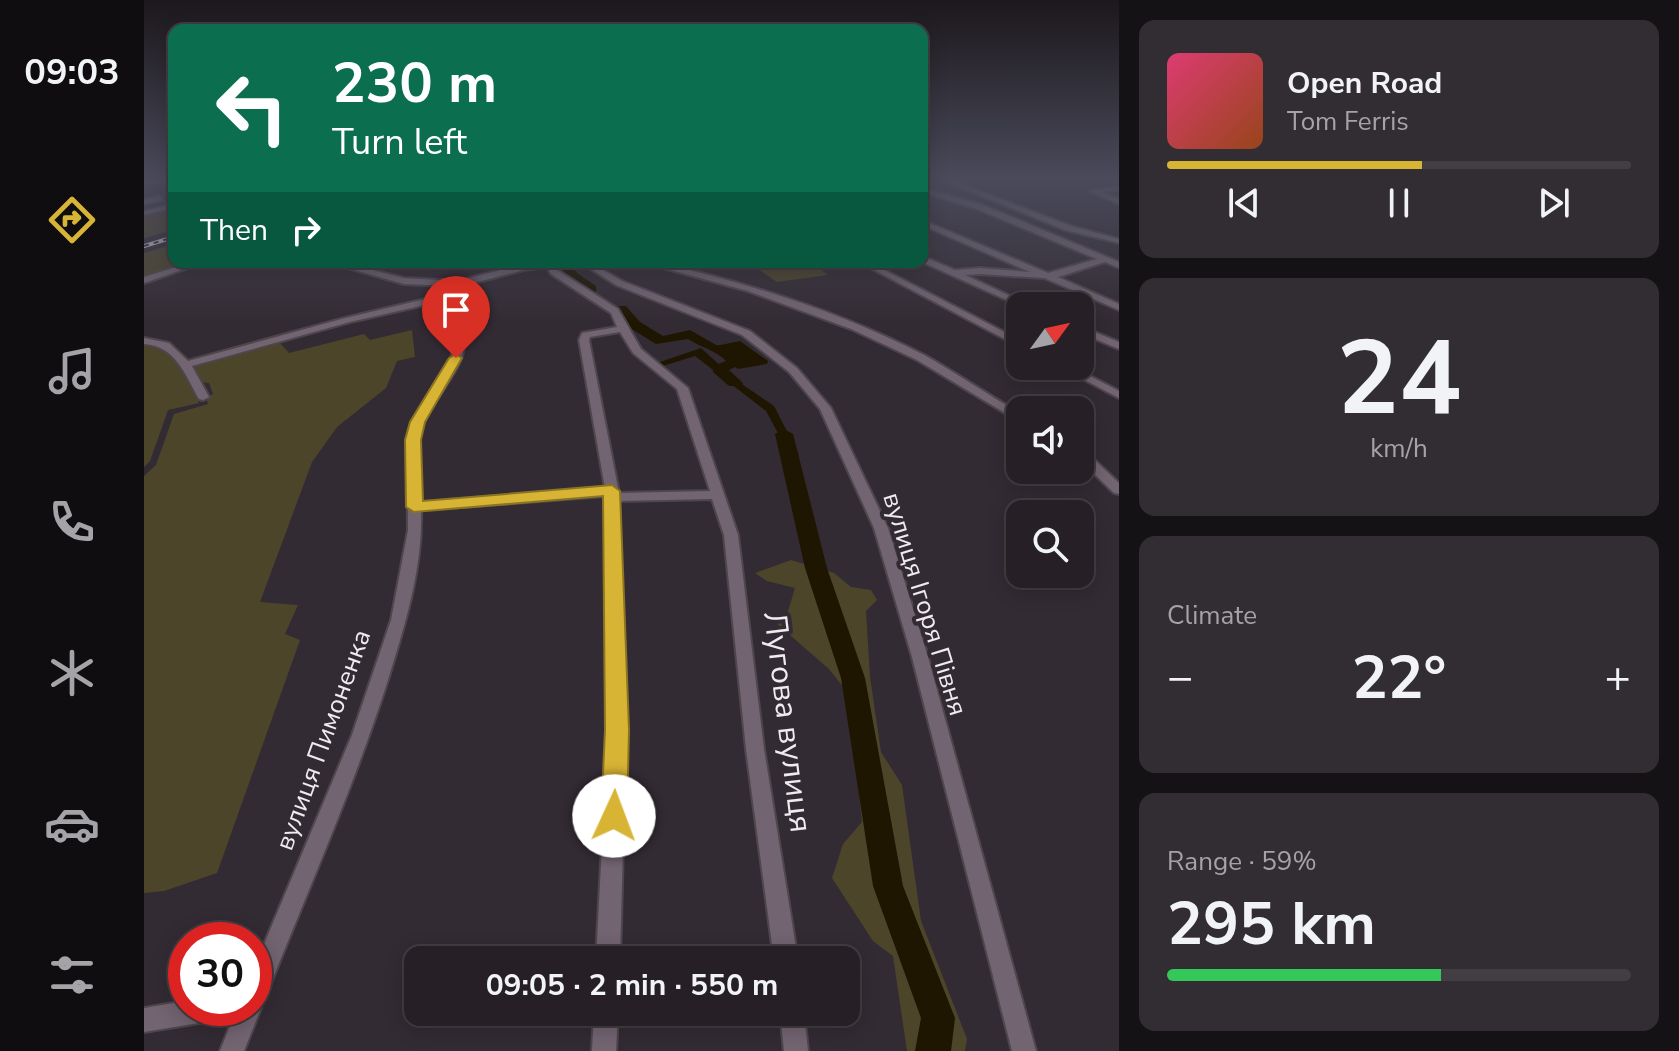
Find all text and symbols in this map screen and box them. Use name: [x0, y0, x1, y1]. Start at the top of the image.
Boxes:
text: 230 m: [332, 45, 497, 122]
text: 09:03: [24, 48, 120, 97]
icon: left: [200, 56, 304, 160]
text: Open Road: [1287, 63, 1442, 104]
text: Tom Ferris: [1287, 104, 1409, 139]
text: Turn left: [332, 118, 467, 167]
icon: previous: [1222, 181, 1266, 225]
icon: pause: [1377, 181, 1421, 225]
icon: next: [1532, 181, 1576, 225]
icon: directions: [44, 192, 100, 248]
icon: right: [284, 208, 328, 252]
text: Then: [200, 210, 268, 251]
pin: [422, 276, 490, 358]
icon: arrive: [434, 288, 478, 332]
north arrow: [1006, 292, 1094, 380]
map controls: [1006, 292, 1094, 588]
text: 24: [1337, 308, 1461, 450]
icon: music: [44, 343, 100, 399]
button: sound: [1006, 396, 1094, 484]
text: km/h: [1370, 431, 1428, 466]
street label: вулиця Ігоря Півня: [874, 488, 976, 720]
icon: phone: [44, 494, 100, 550]
button: search: [1006, 500, 1094, 588]
text: Climate: [1167, 598, 1257, 633]
street label: Лугова вулиця: [753, 609, 823, 835]
street label: вулиця Пимоненка: [267, 625, 379, 855]
text: 22°: [1352, 637, 1446, 719]
icon: climate: [44, 645, 100, 701]
text: −: [1167, 648, 1193, 708]
text: +: [1605, 648, 1631, 708]
position arrow: [572, 774, 656, 858]
icon: car: [44, 796, 100, 852]
text: Range · 59%: [1167, 844, 1317, 879]
text: 295 km: [1167, 883, 1376, 965]
speed limit sign: 30: [168, 922, 272, 1026]
icon: filters: [44, 947, 100, 1003]
text: 09:05 · 2 min · 550 m: [486, 965, 778, 1006]

